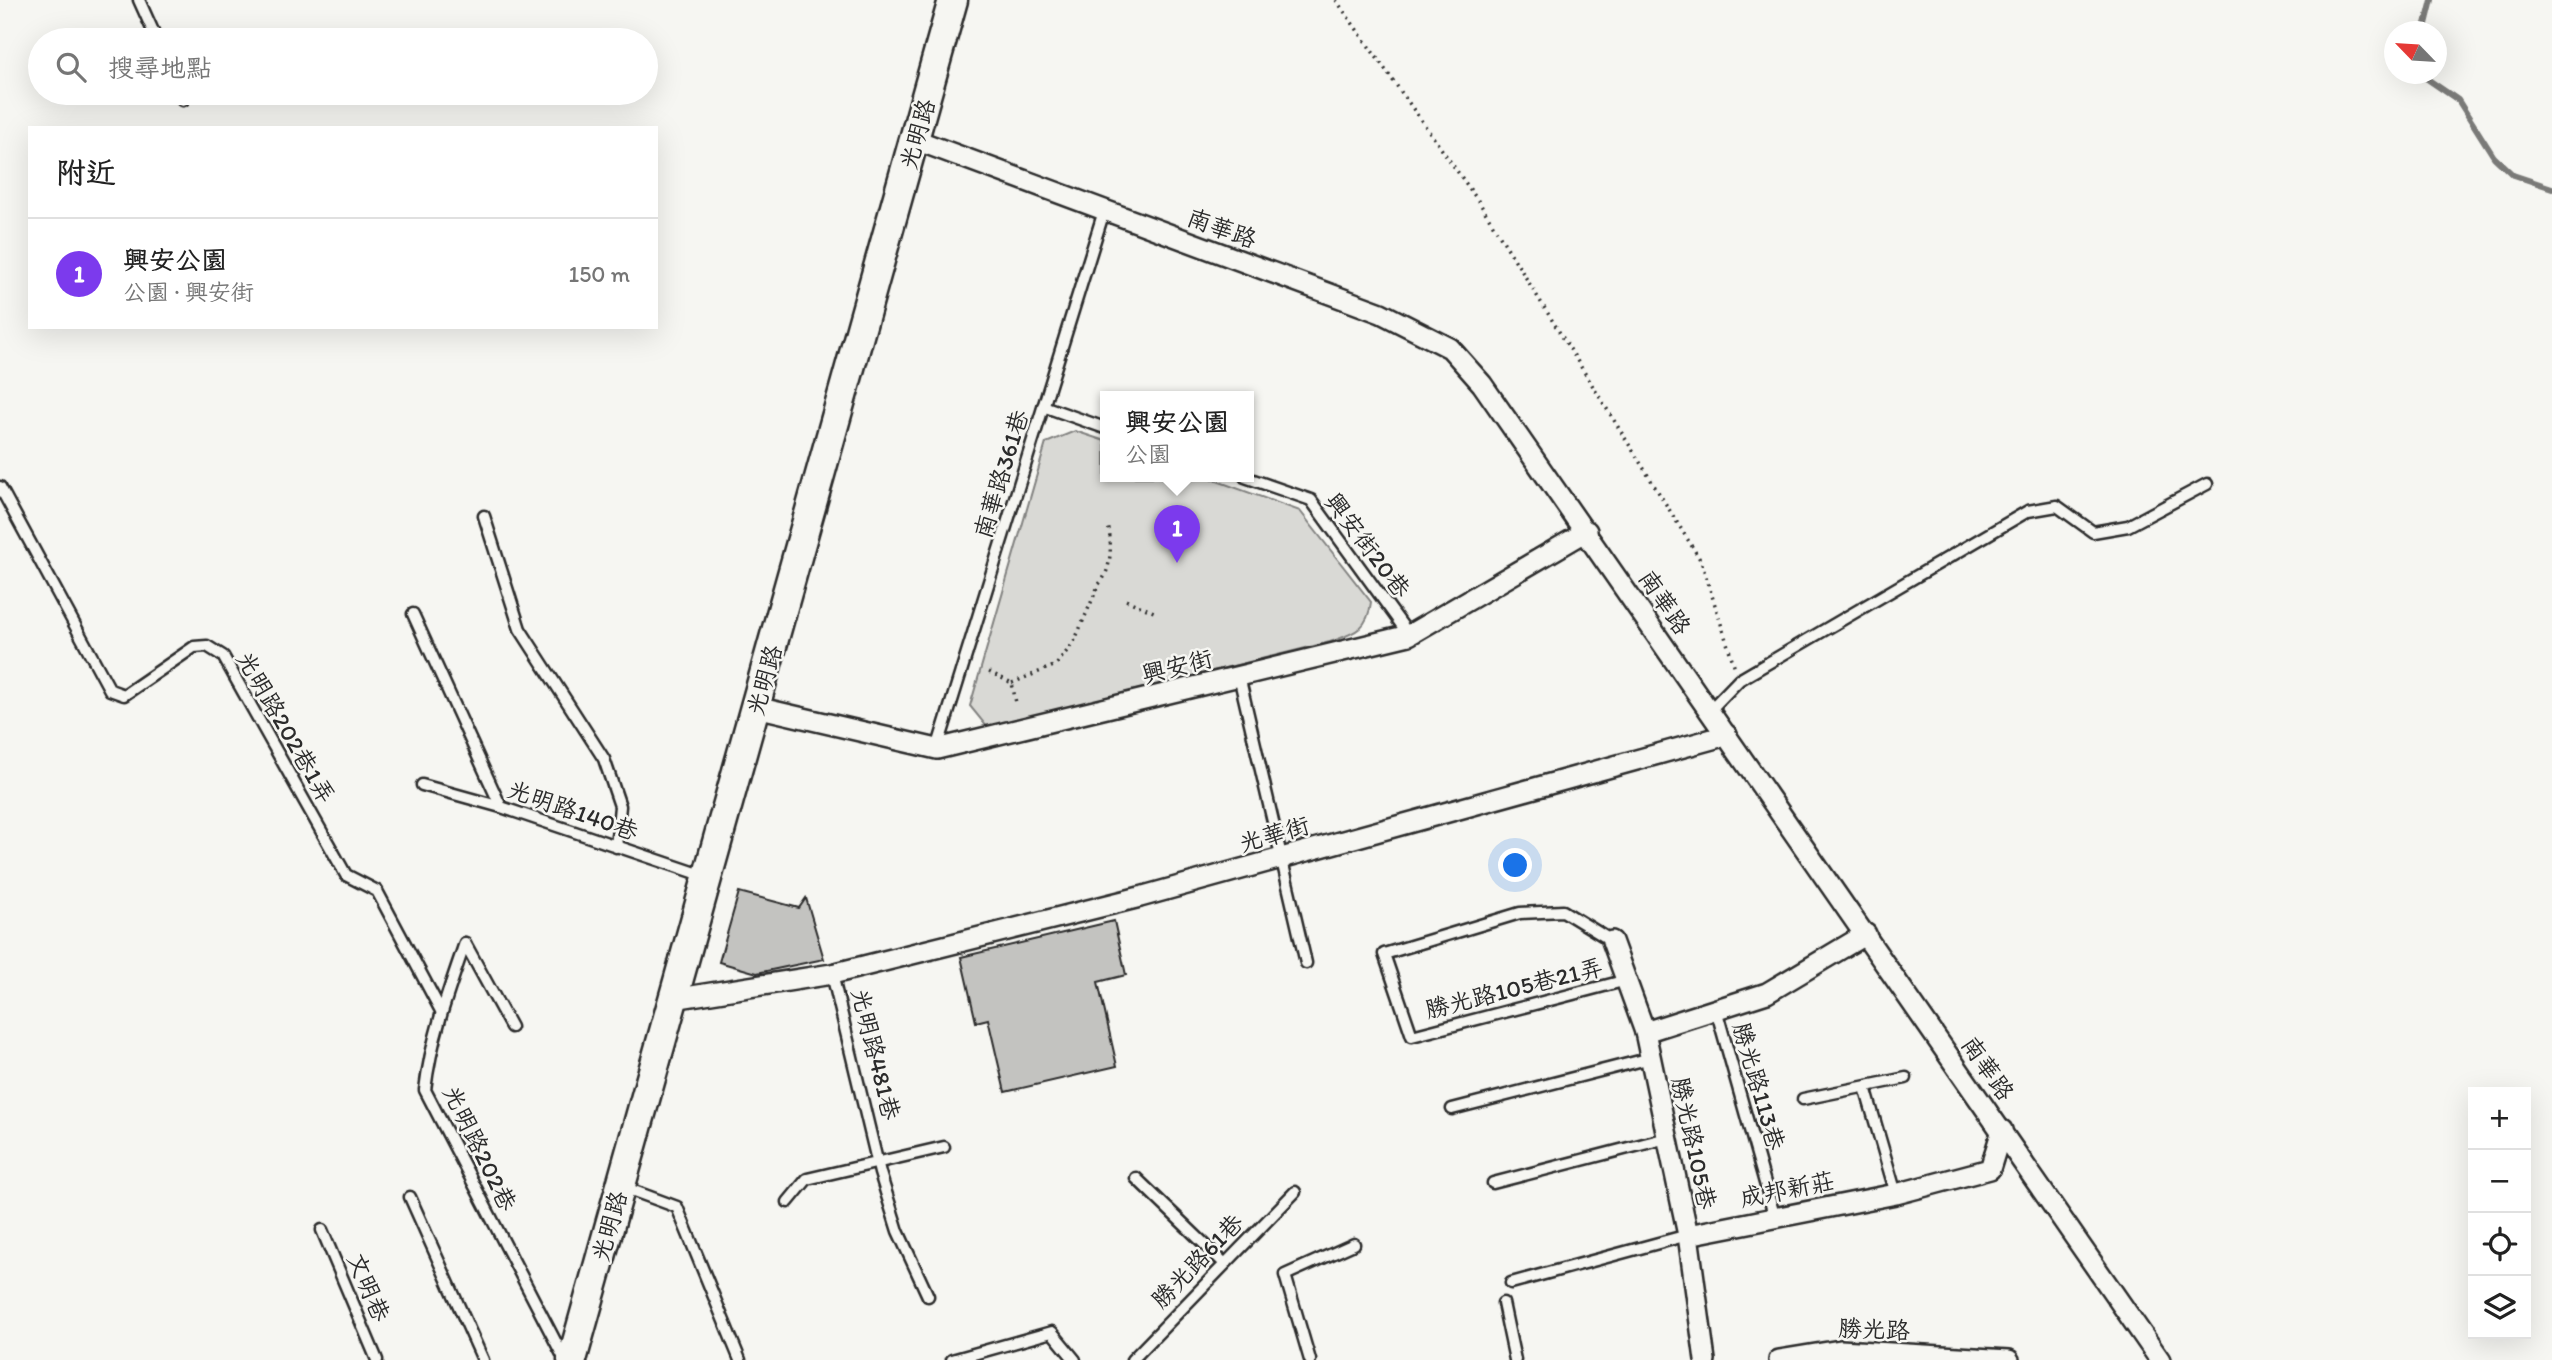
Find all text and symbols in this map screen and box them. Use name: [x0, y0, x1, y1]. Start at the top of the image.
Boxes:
north arrow: [2384, 21, 2447, 84]
search box: [28, 28, 658, 105]
icon: search: [52, 48, 90, 86]
text: 搜尋地點: [108, 52, 212, 84]
street label: 光明路: [893, 95, 941, 173]
text: 附近: [56, 154, 116, 191]
street label: 南華路: [1183, 202, 1261, 254]
text: 興安公園: [123, 244, 227, 276]
text: 1: [74, 260, 84, 288]
text: 150 m: [569, 260, 630, 288]
text: 公園 · 興安街: [123, 278, 254, 306]
popup: [1100, 391, 1254, 482]
street label: 南華路361巷: [968, 406, 1034, 542]
text: 興安公園: [1125, 406, 1229, 438]
text: 公園: [1125, 440, 1171, 468]
street label: 興安街20巷: [1319, 487, 1417, 603]
pin: 1: [1154, 505, 1200, 563]
street label: 南華路: [1633, 564, 1697, 640]
street label: 光明路: [740, 641, 788, 719]
street label: 興安街: [1139, 643, 1215, 689]
street label: 光明路202巷1弄: [231, 646, 341, 808]
street label: 光明路140巷: [504, 774, 642, 846]
street label: 光華街: [1235, 810, 1313, 858]
your location: [1498, 848, 1532, 882]
street label: 勝光路105巷21弄: [1422, 952, 1606, 1024]
street label: 光明路481巷: [846, 985, 906, 1123]
street label: 勝光路113巷: [1727, 1019, 1791, 1153]
street label: 南華路: [1955, 1030, 2021, 1106]
street label: 勝光路105巷: [1666, 1074, 1722, 1212]
street label: 光明路202巷: [437, 1081, 523, 1215]
map controls: [2468, 1087, 2531, 1339]
button: +: [2468, 1087, 2531, 1150]
button: −: [2468, 1150, 2531, 1213]
street label: 成邦新莊: [1737, 1166, 1837, 1212]
street label: 光明路: [585, 1187, 633, 1265]
street label: 勝光路61巷: [1145, 1208, 1249, 1314]
button: locate: [2468, 1213, 2531, 1276]
street label: 文明巷: [342, 1248, 396, 1326]
button: layers: [2468, 1276, 2531, 1339]
street label: 勝光路: [1838, 1313, 1910, 1345]

